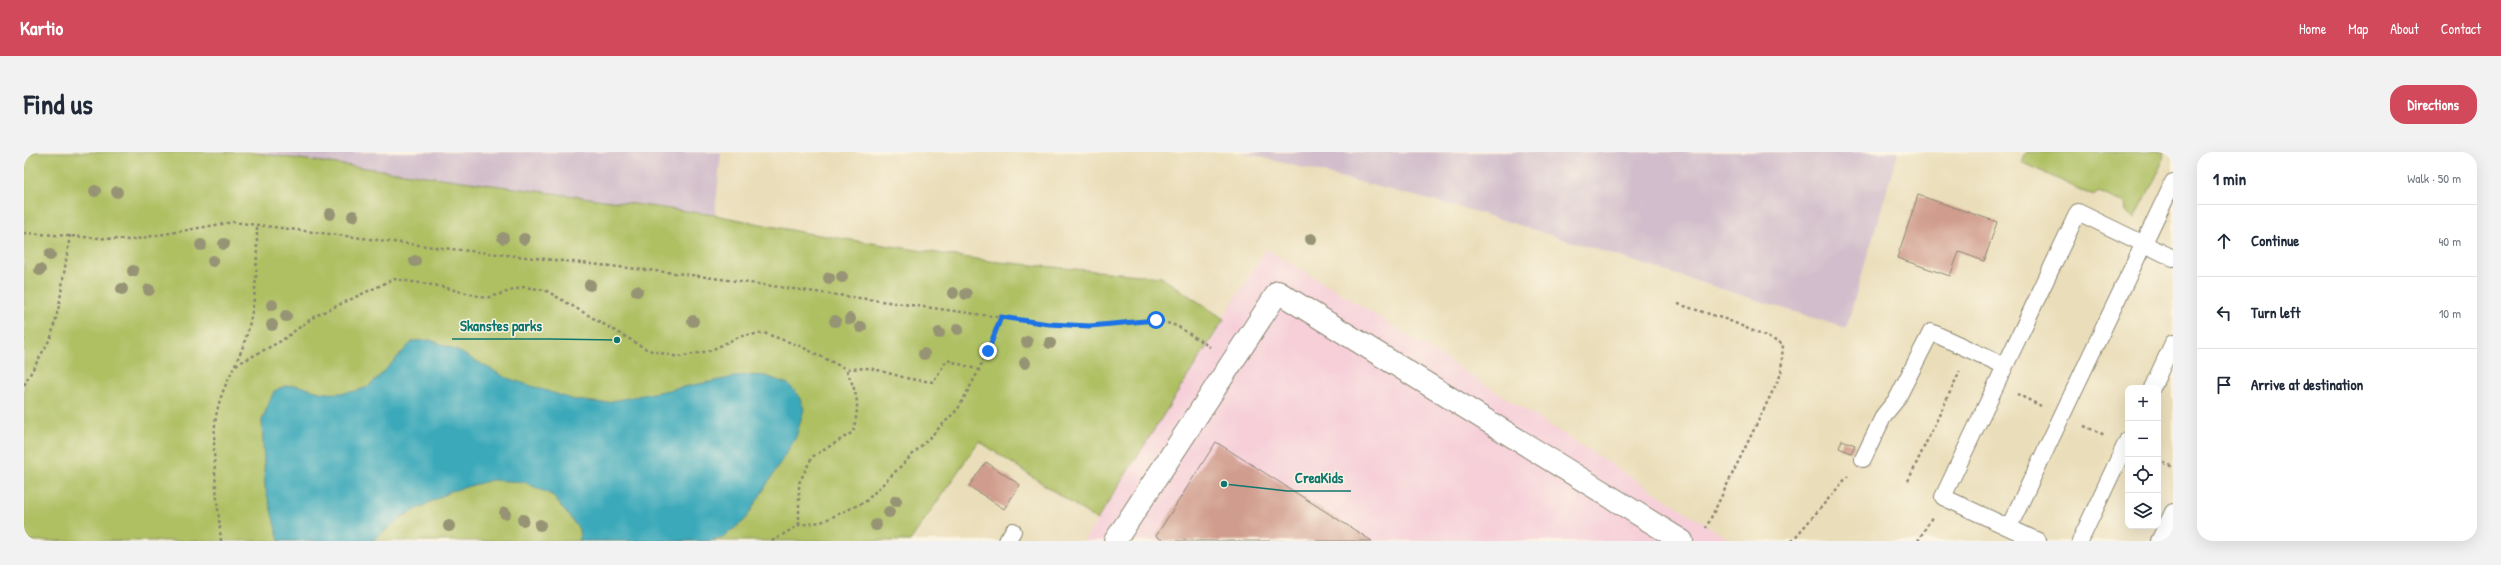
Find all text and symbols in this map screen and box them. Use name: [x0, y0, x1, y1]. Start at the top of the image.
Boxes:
text: Kartio: [20, 15, 63, 41]
text: Home: [2299, 19, 2326, 38]
text: Map: [2348, 19, 2368, 38]
text: About: [2390, 19, 2419, 38]
text: Contact: [2441, 19, 2481, 38]
text: Find us: [24, 85, 93, 123]
button: Directions: [2390, 85, 2477, 124]
text: 1 min: [2213, 167, 2246, 190]
text: Walk · 50 m: [2407, 169, 2461, 187]
icon: ahead: [2213, 230, 2235, 252]
text: Continue: [2251, 230, 2299, 251]
text: 40 m: [2438, 232, 2461, 250]
icon: left: [2213, 302, 2235, 324]
text: Turn left: [2251, 302, 2301, 323]
text: 10 m: [2439, 304, 2461, 322]
route start: [1147, 311, 1165, 329]
callout: Skanstes parks: [452, 312, 550, 339]
text: Skanstes parks: [460, 315, 542, 337]
route end: [979, 342, 997, 360]
icon: arrive: [2213, 374, 2235, 396]
text: Arrive at destination: [2251, 374, 2363, 395]
map controls: [2125, 385, 2161, 529]
button: +: [2125, 385, 2161, 421]
button: −: [2125, 421, 2161, 457]
button: locate: [2125, 457, 2161, 493]
callout: CreaKids: [1287, 464, 1351, 491]
text: CreaKids: [1295, 467, 1344, 488]
button: layers: [2125, 493, 2161, 529]

